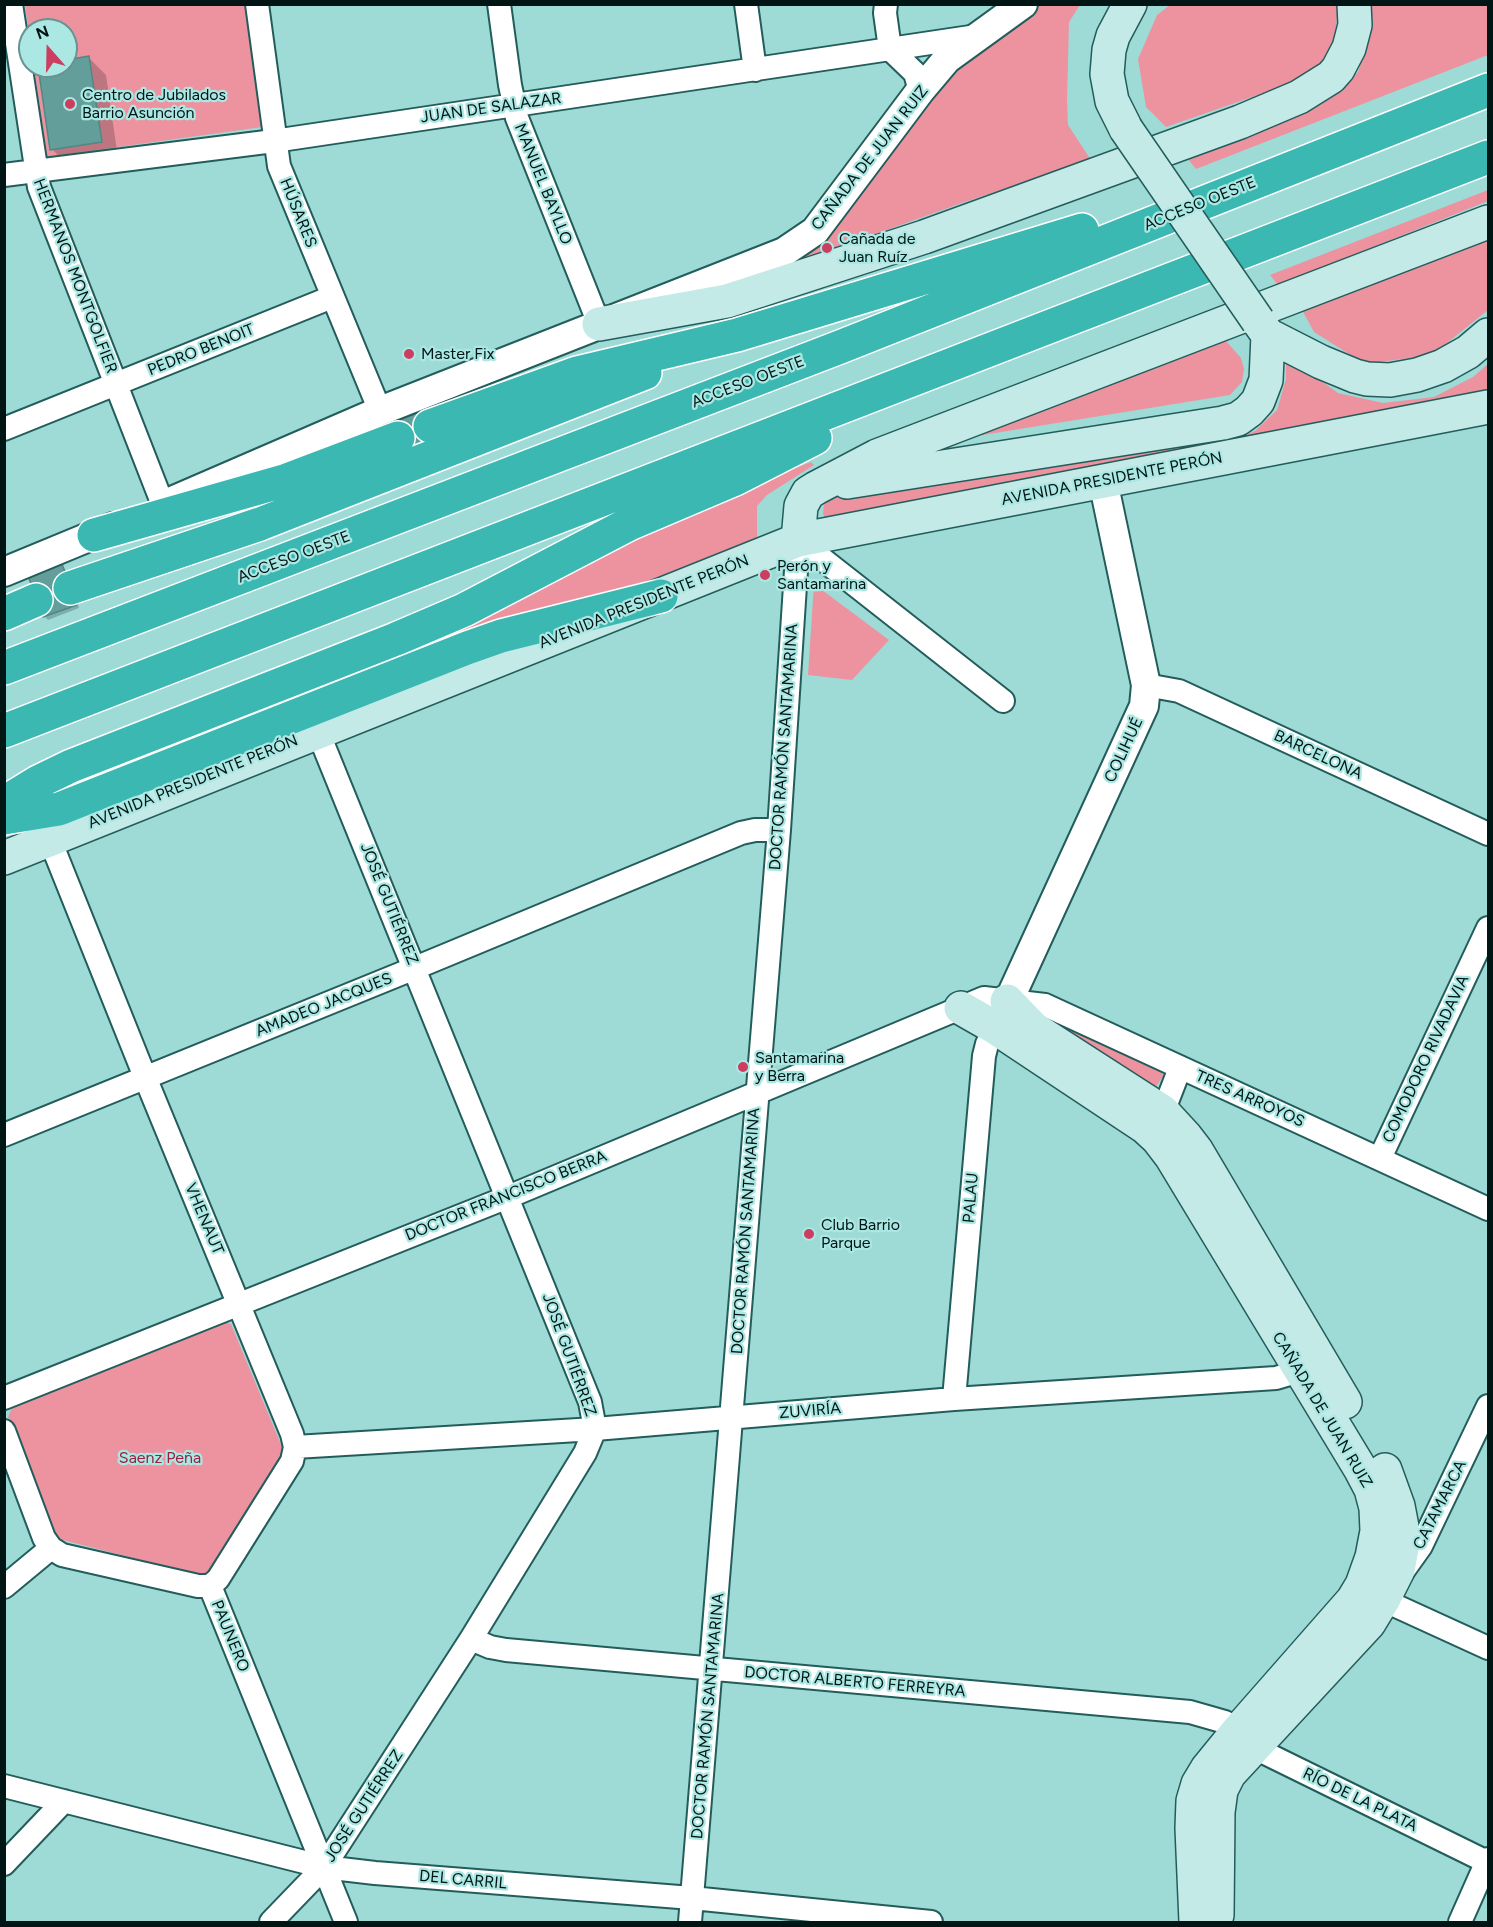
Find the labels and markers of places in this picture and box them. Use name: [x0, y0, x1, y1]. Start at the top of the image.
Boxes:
place label: Centro de Jubilados Barrio Asunción: [82, 85, 226, 123]
marker: Centro de Jubilados Barrio Asunción: [63, 97, 77, 111]
place label: Cañada de Juan Ruíz: [839, 229, 915, 267]
marker: Cañada de Juan Ruíz: [820, 241, 834, 255]
place label: Master Fix: [421, 344, 494, 364]
marker: Master Fix: [402, 347, 416, 361]
place label: Perón y Santamarina: [777, 556, 866, 594]
marker: Perón y Santamarina: [758, 568, 772, 582]
place label: Santamarina y Berra: [755, 1048, 844, 1086]
marker: Santamarina y Berra: [736, 1060, 750, 1074]
place label: Club Barrio Parque: [821, 1215, 900, 1253]
marker: Club Barrio Parque: [802, 1227, 816, 1241]

